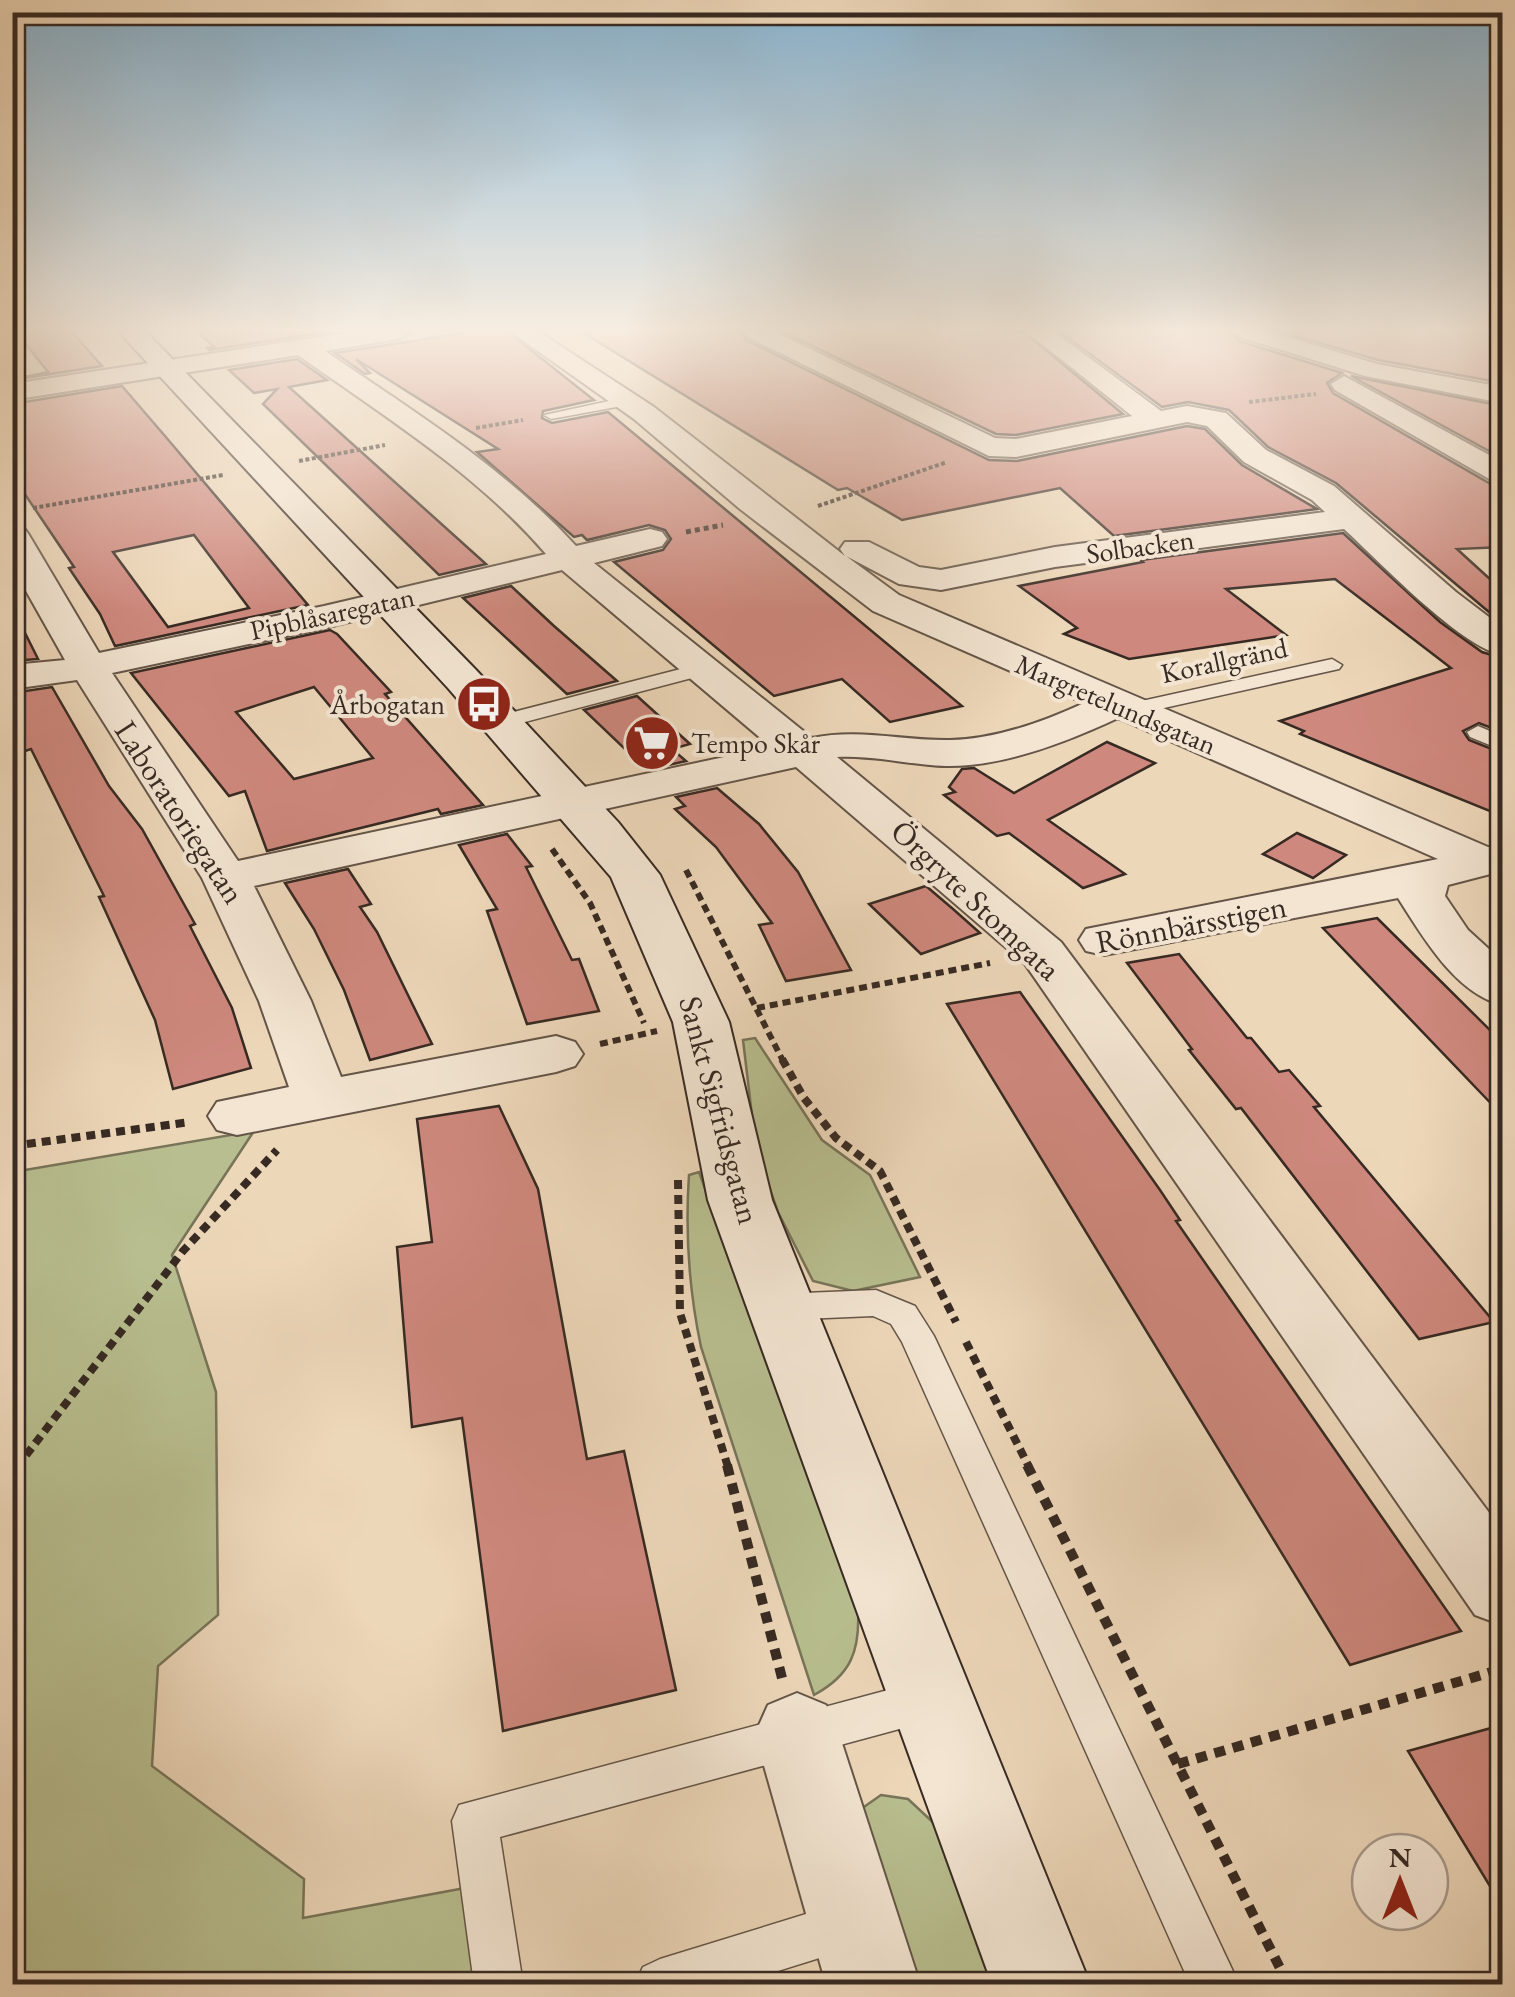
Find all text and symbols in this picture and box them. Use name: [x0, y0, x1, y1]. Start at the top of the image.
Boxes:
street label: Solbacken: [1084, 521, 1196, 571]
street label: Pipblåsaregatan: [246, 578, 418, 648]
street label: Korallgränd: [1157, 629, 1291, 691]
street label: Margretelundsgatan: [1010, 645, 1222, 763]
bus stop icon: Årbogatan: [454, 674, 514, 734]
place label: Årbogatan: [329, 686, 445, 722]
street label: Laboratoriegatan: [105, 712, 255, 912]
supermarket icon: Tempo Skår: [622, 713, 682, 773]
place label: Tempo Skår: [691, 725, 821, 761]
street label: Örgryte Stomgata: [882, 810, 1070, 990]
street label: Rönnbärsstigen: [1092, 885, 1290, 963]
street label: Sankt Sigfridsgatan: [669, 991, 771, 1229]
north arrow: [1350, 1832, 1450, 1932]
text: N: [1389, 1839, 1412, 1875]

